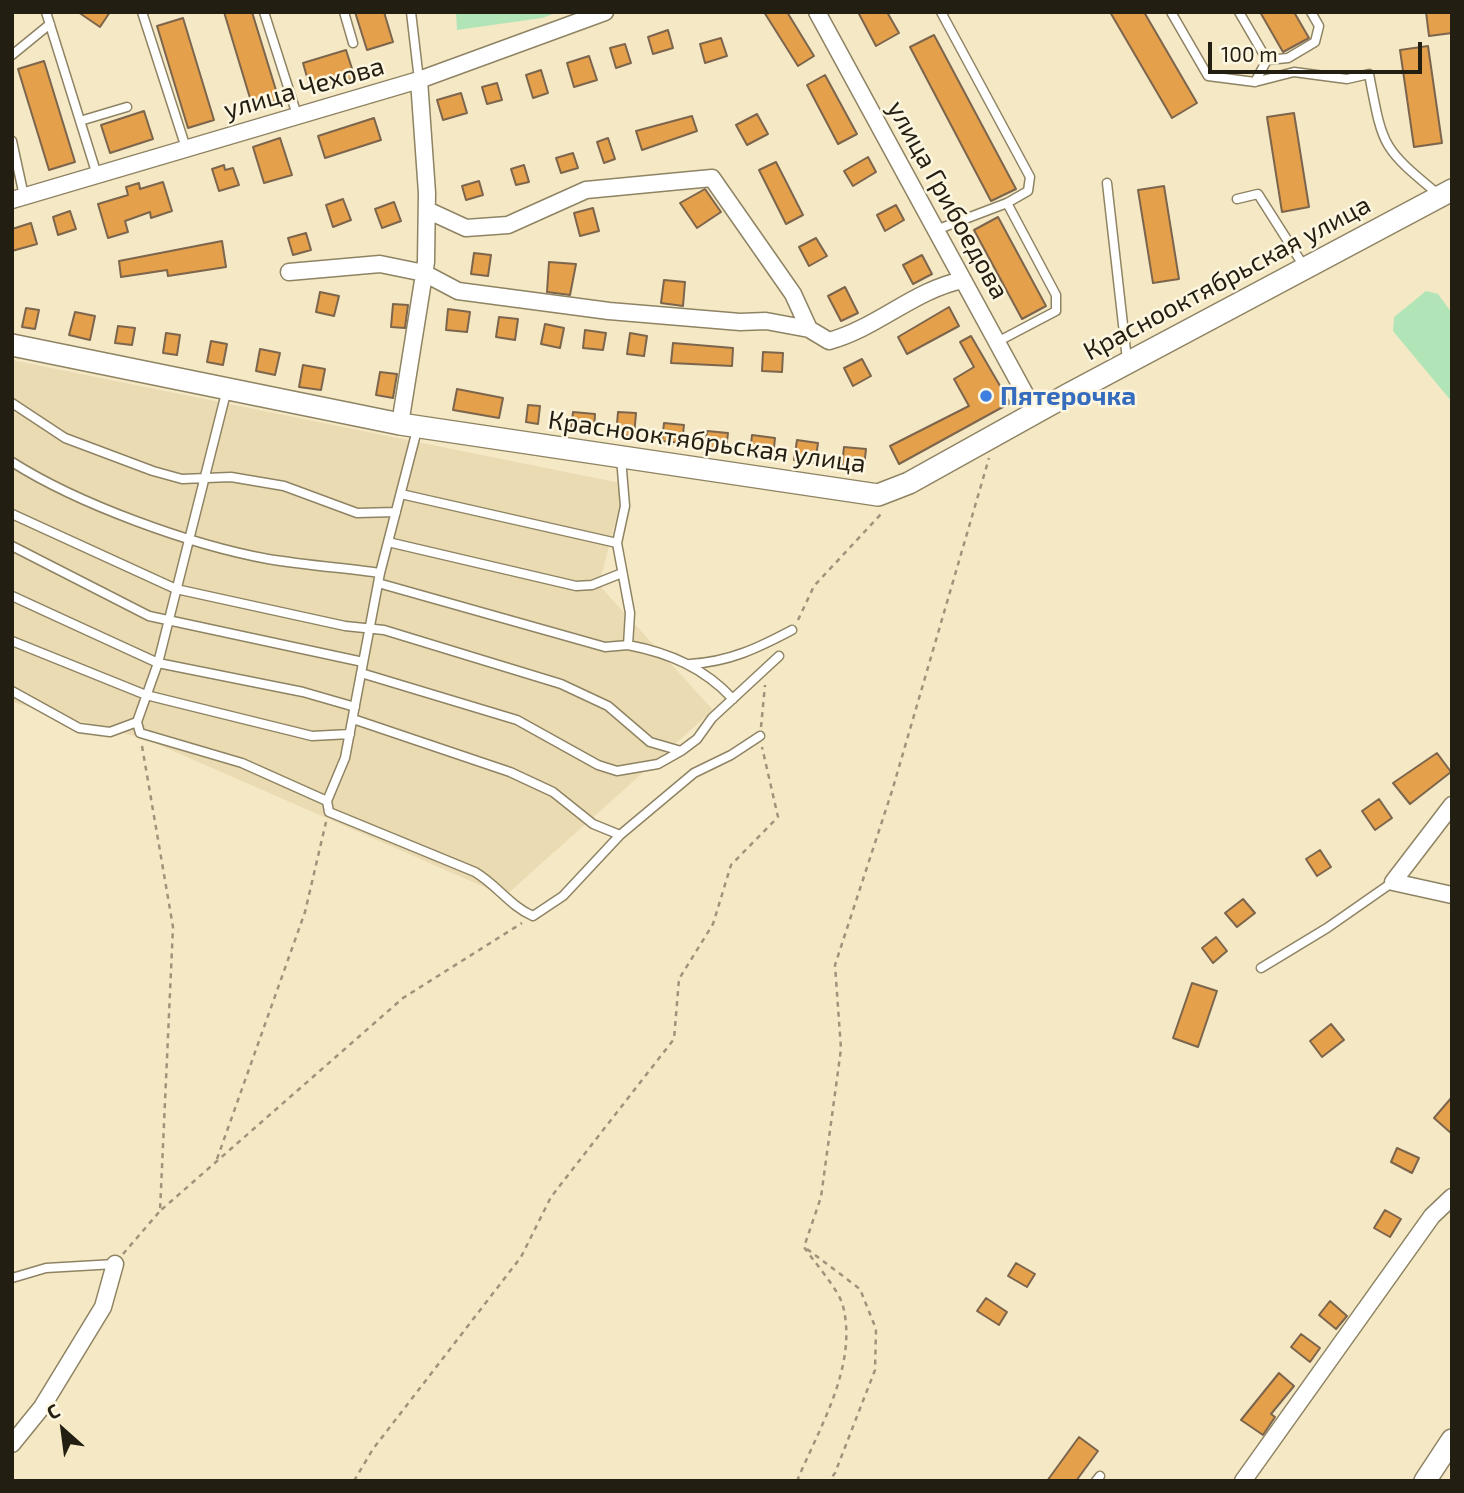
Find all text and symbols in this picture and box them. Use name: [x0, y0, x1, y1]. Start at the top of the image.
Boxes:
scale bar: [1212, 28, 1426, 72]
text: 100 m: [1221, 41, 1278, 66]
street label: улица Чехова: [220, 50, 388, 126]
street label: улица Грибоедова: [881, 95, 1015, 305]
street label: Краснооктябрьская улица: [1078, 189, 1376, 367]
place label: Пятерочка: [1000, 380, 1136, 412]
marker: Пятерочка: [978, 388, 994, 404]
street label: Краснооктябрьская улица: [546, 404, 868, 480]
north arrow: [28, 1395, 98, 1465]
text: С: [43, 1398, 63, 1424]

